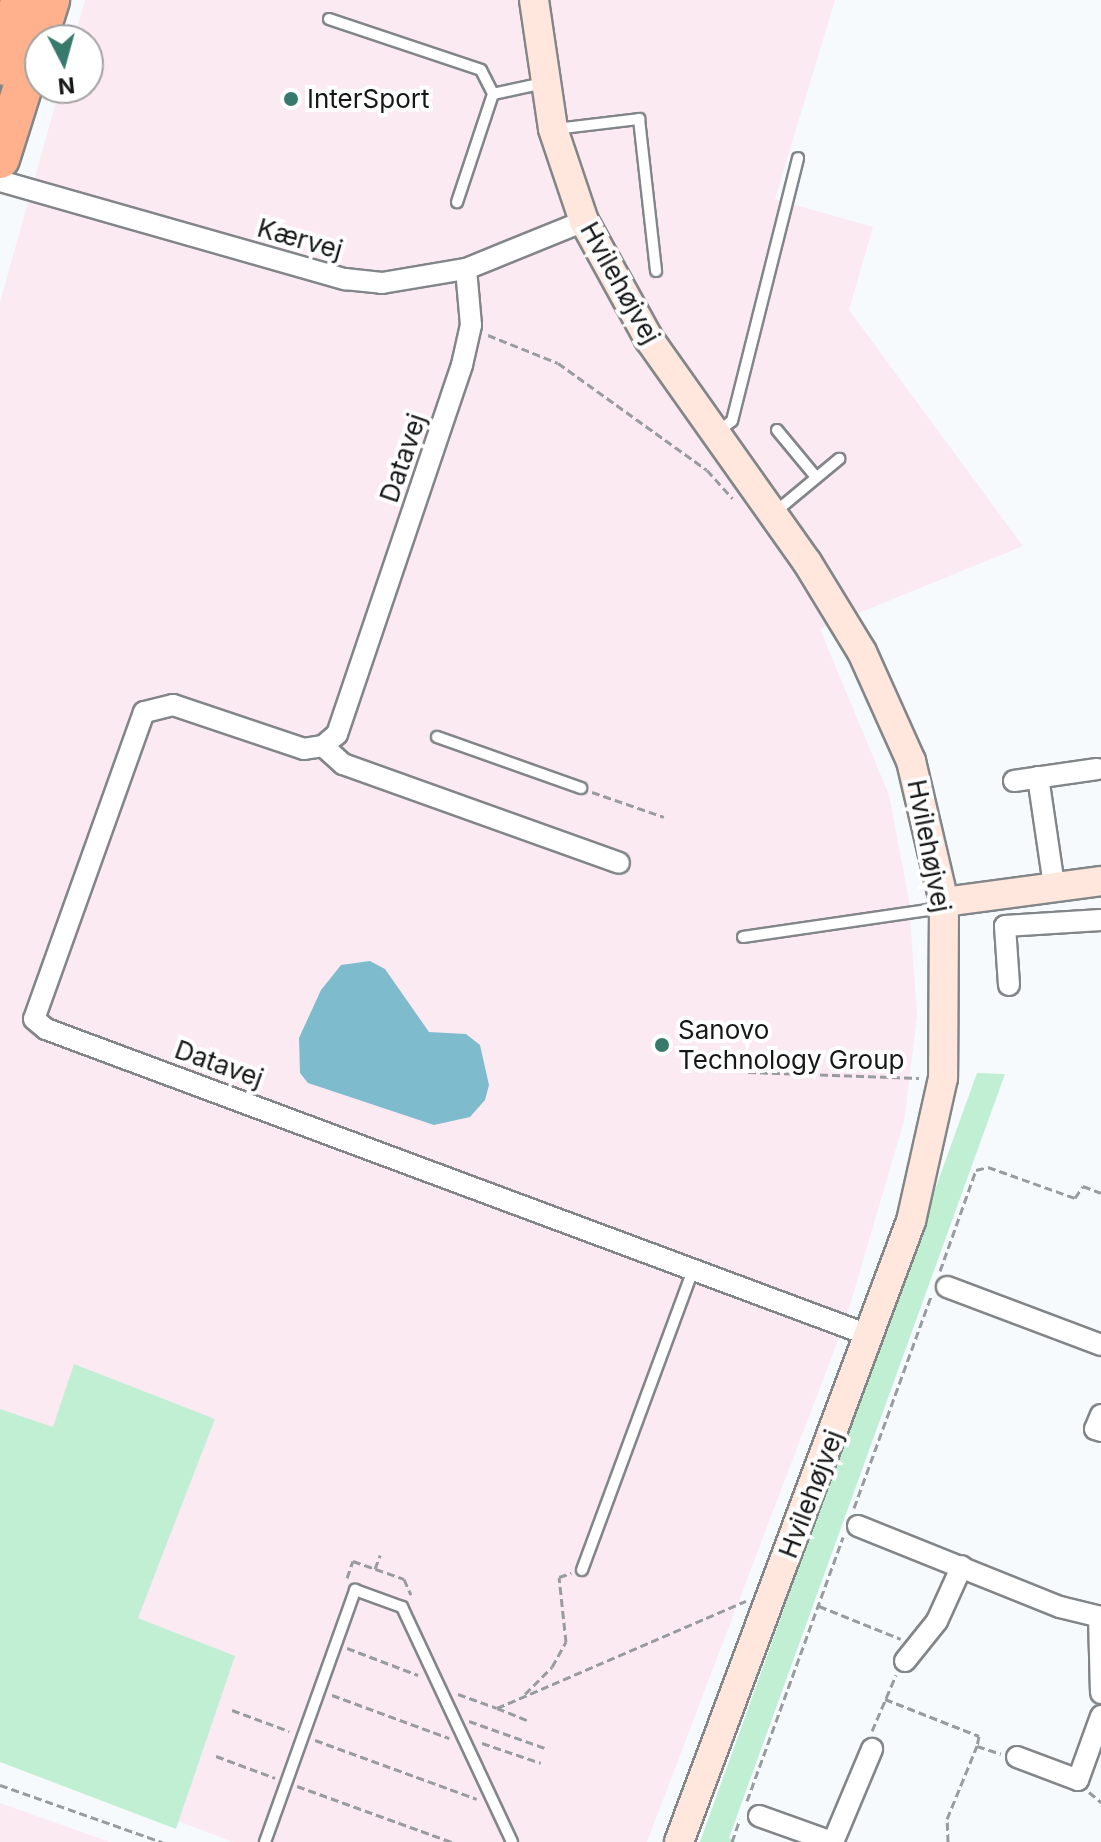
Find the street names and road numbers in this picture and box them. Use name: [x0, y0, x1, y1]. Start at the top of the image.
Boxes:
street label: Kærvej: [254, 212, 346, 266]
street label: Hvilehøjvej: [574, 217, 666, 349]
street label: Datavej: [373, 410, 433, 506]
street label: Hvilehøjvej: [901, 777, 957, 915]
street label: Datavej: [171, 1034, 267, 1094]
street label: Hvilehøjvej: [772, 1426, 850, 1562]

